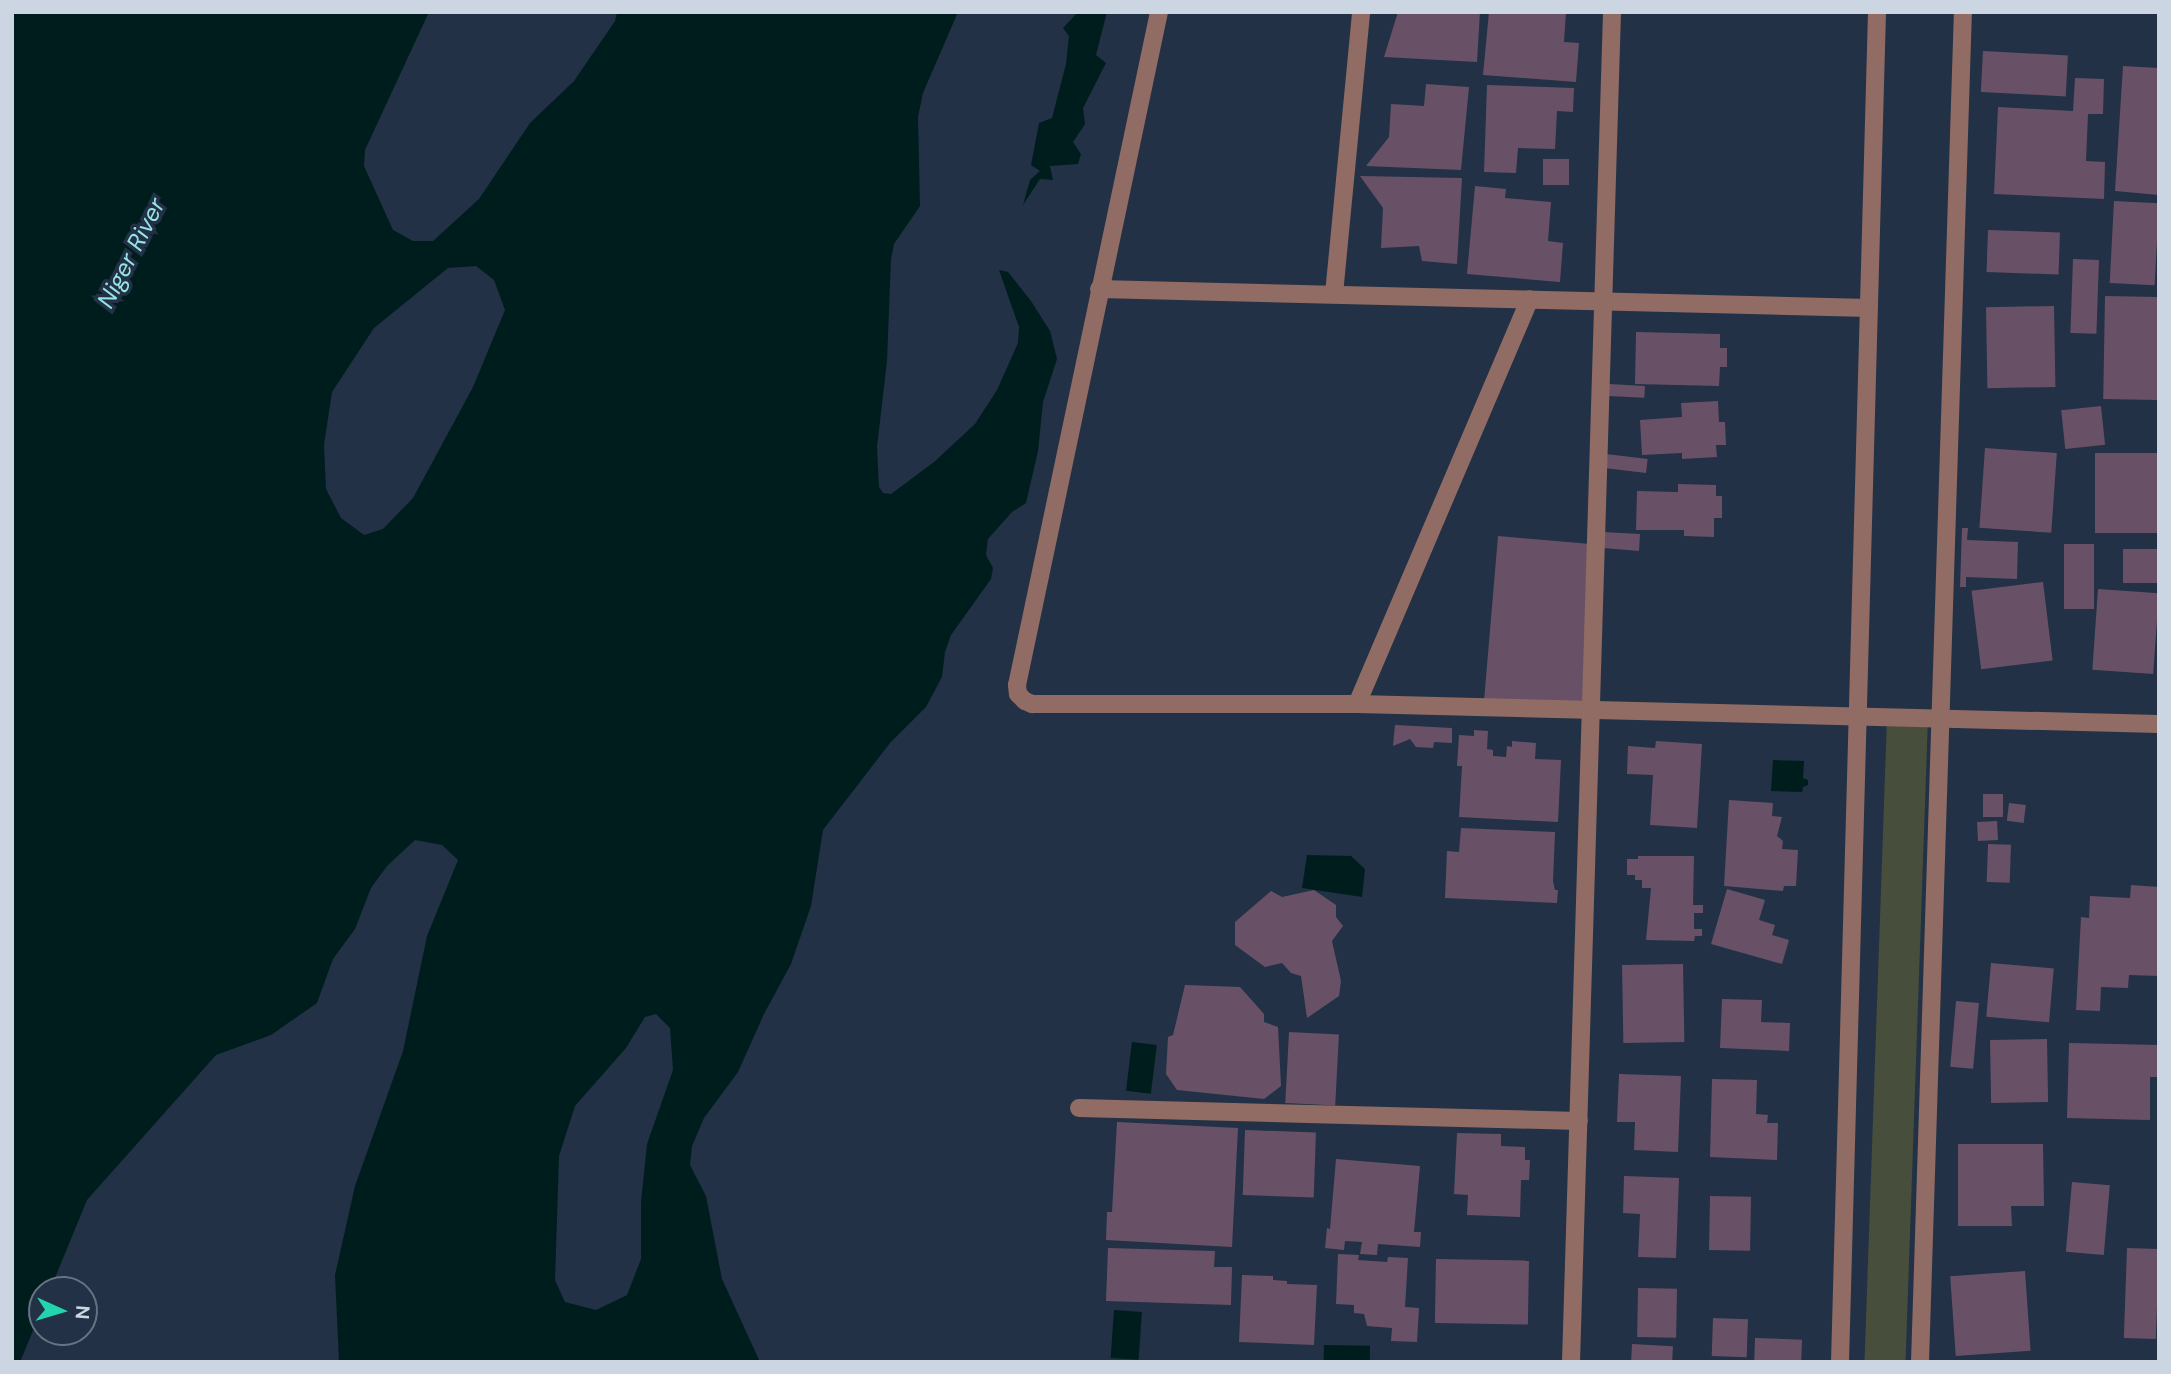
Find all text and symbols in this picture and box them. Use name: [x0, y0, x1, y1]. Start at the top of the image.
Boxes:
water label: Niger River: [91, 193, 171, 313]
north arrow: [28, 1276, 98, 1346]
text: N: [70, 1305, 95, 1320]

